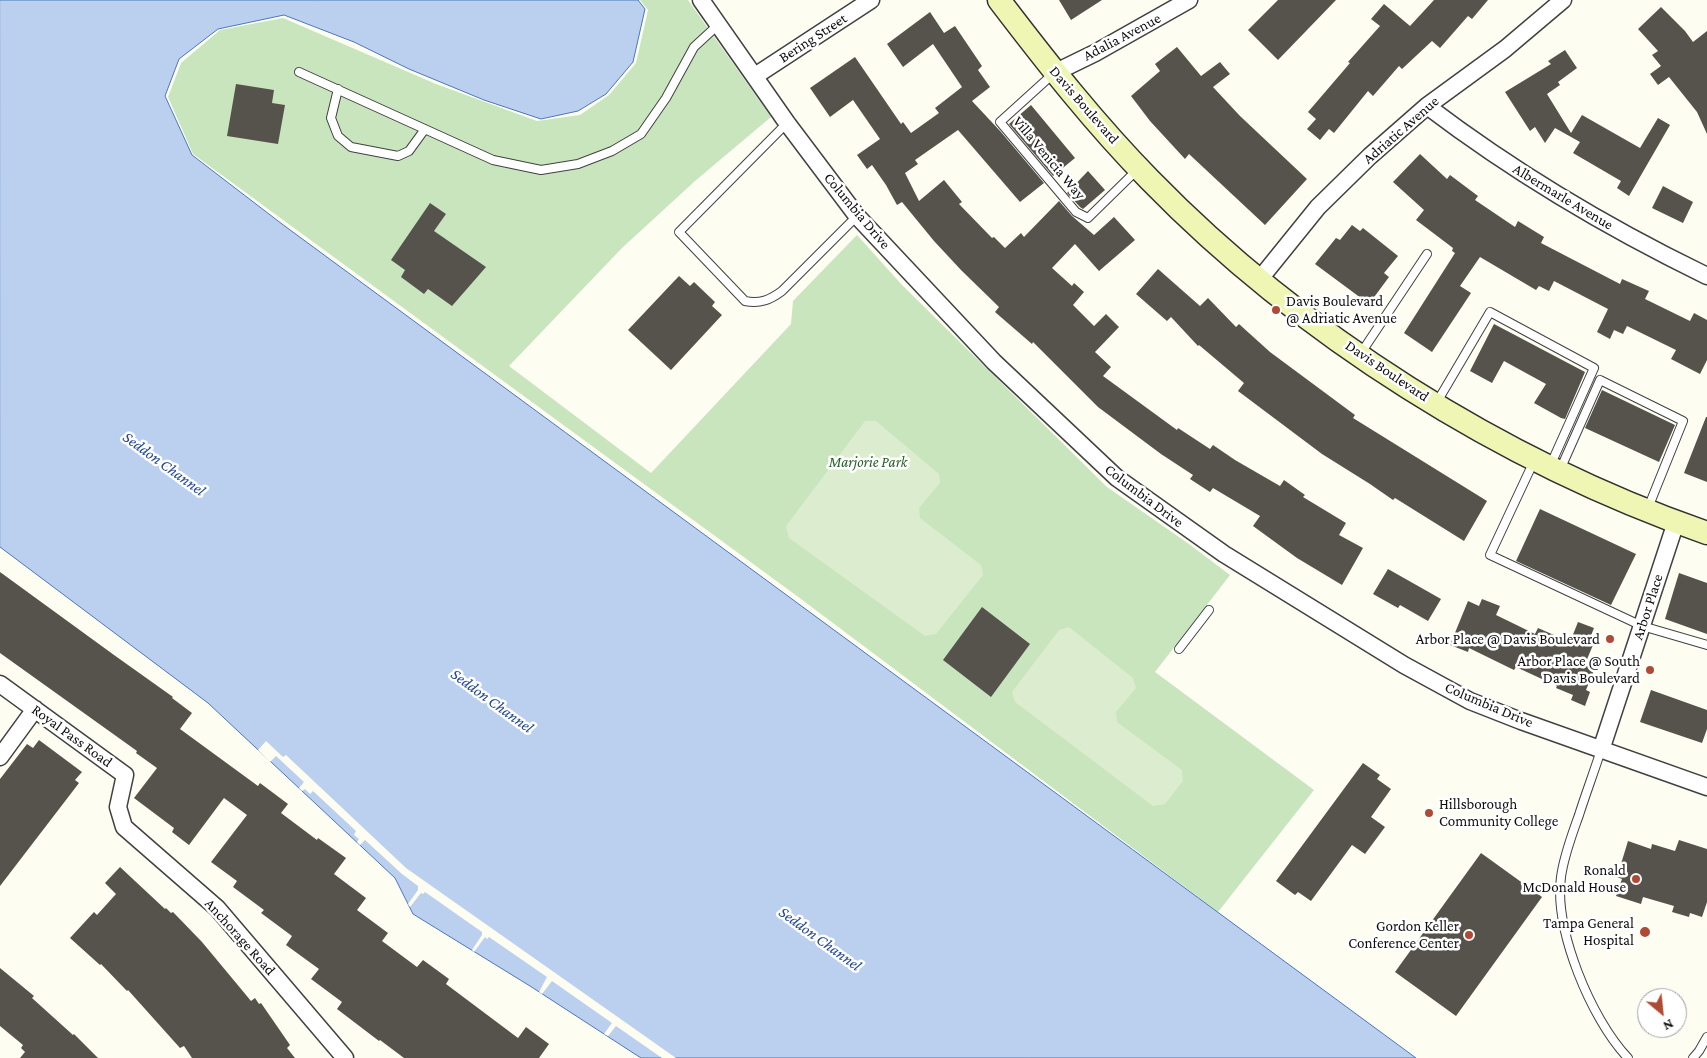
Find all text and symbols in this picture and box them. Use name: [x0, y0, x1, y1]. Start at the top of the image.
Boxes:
street label: Bering Street: [776, 9, 850, 67]
street label: Adalia Avenue: [1080, 9, 1164, 65]
street label: Davis Boulevard: [1045, 62, 1123, 148]
street label: Adriatic Avenue: [1359, 92, 1443, 168]
street label: Villa Venicia Way: [1009, 113, 1089, 203]
street label: Albermarle Avenue: [1510, 160, 1616, 234]
street label: Columbia Drive: [820, 169, 894, 253]
place label: Davis Boulevard @ Adriatic Avenue: [1286, 292, 1397, 327]
marker: Davis Boulevard @ Adriatic Avenue: [1270, 304, 1282, 316]
street label: Davis Boulevard: [1342, 336, 1432, 406]
water label: Seddon Channel: [119, 428, 209, 500]
park label: Marjorie Park: [829, 453, 907, 471]
street label: Columbia Drive: [1101, 460, 1187, 532]
street label: Arbor Place: [1629, 572, 1667, 642]
place label: Arbor Place @ Davis Boulevard: [1416, 630, 1600, 648]
marker: Arbor Place @ Davis Boulevard: [1604, 633, 1616, 645]
place label: Arbor Place @ South Davis Boulevard: [1517, 652, 1640, 687]
marker: Arbor Place @ South Davis Boulevard: [1644, 664, 1656, 676]
water label: Seddon Channel: [447, 665, 537, 737]
street label: Columbia Drive: [1442, 678, 1536, 732]
street label: Royal Pass Road: [28, 701, 116, 771]
place label: Hillsborough Community College: [1439, 795, 1558, 830]
marker: Hillsborough Community College: [1423, 807, 1435, 819]
place label: Ronald McDonald House: [1523, 861, 1626, 896]
marker: Ronald McDonald House: [1630, 873, 1642, 885]
street label: Anchorage Road: [201, 895, 279, 979]
water label: Seddon Channel: [775, 903, 865, 975]
place label: Tampa General Hospital: [1543, 914, 1634, 949]
place label: Gordon Keller Conference Center: [1348, 917, 1459, 952]
marker: Tampa General Hospital: [1638, 925, 1652, 939]
marker: Gordon Keller Conference Center: [1463, 929, 1475, 941]
north arrow: [1637, 988, 1687, 1038]
text: N: [1661, 1016, 1677, 1035]

